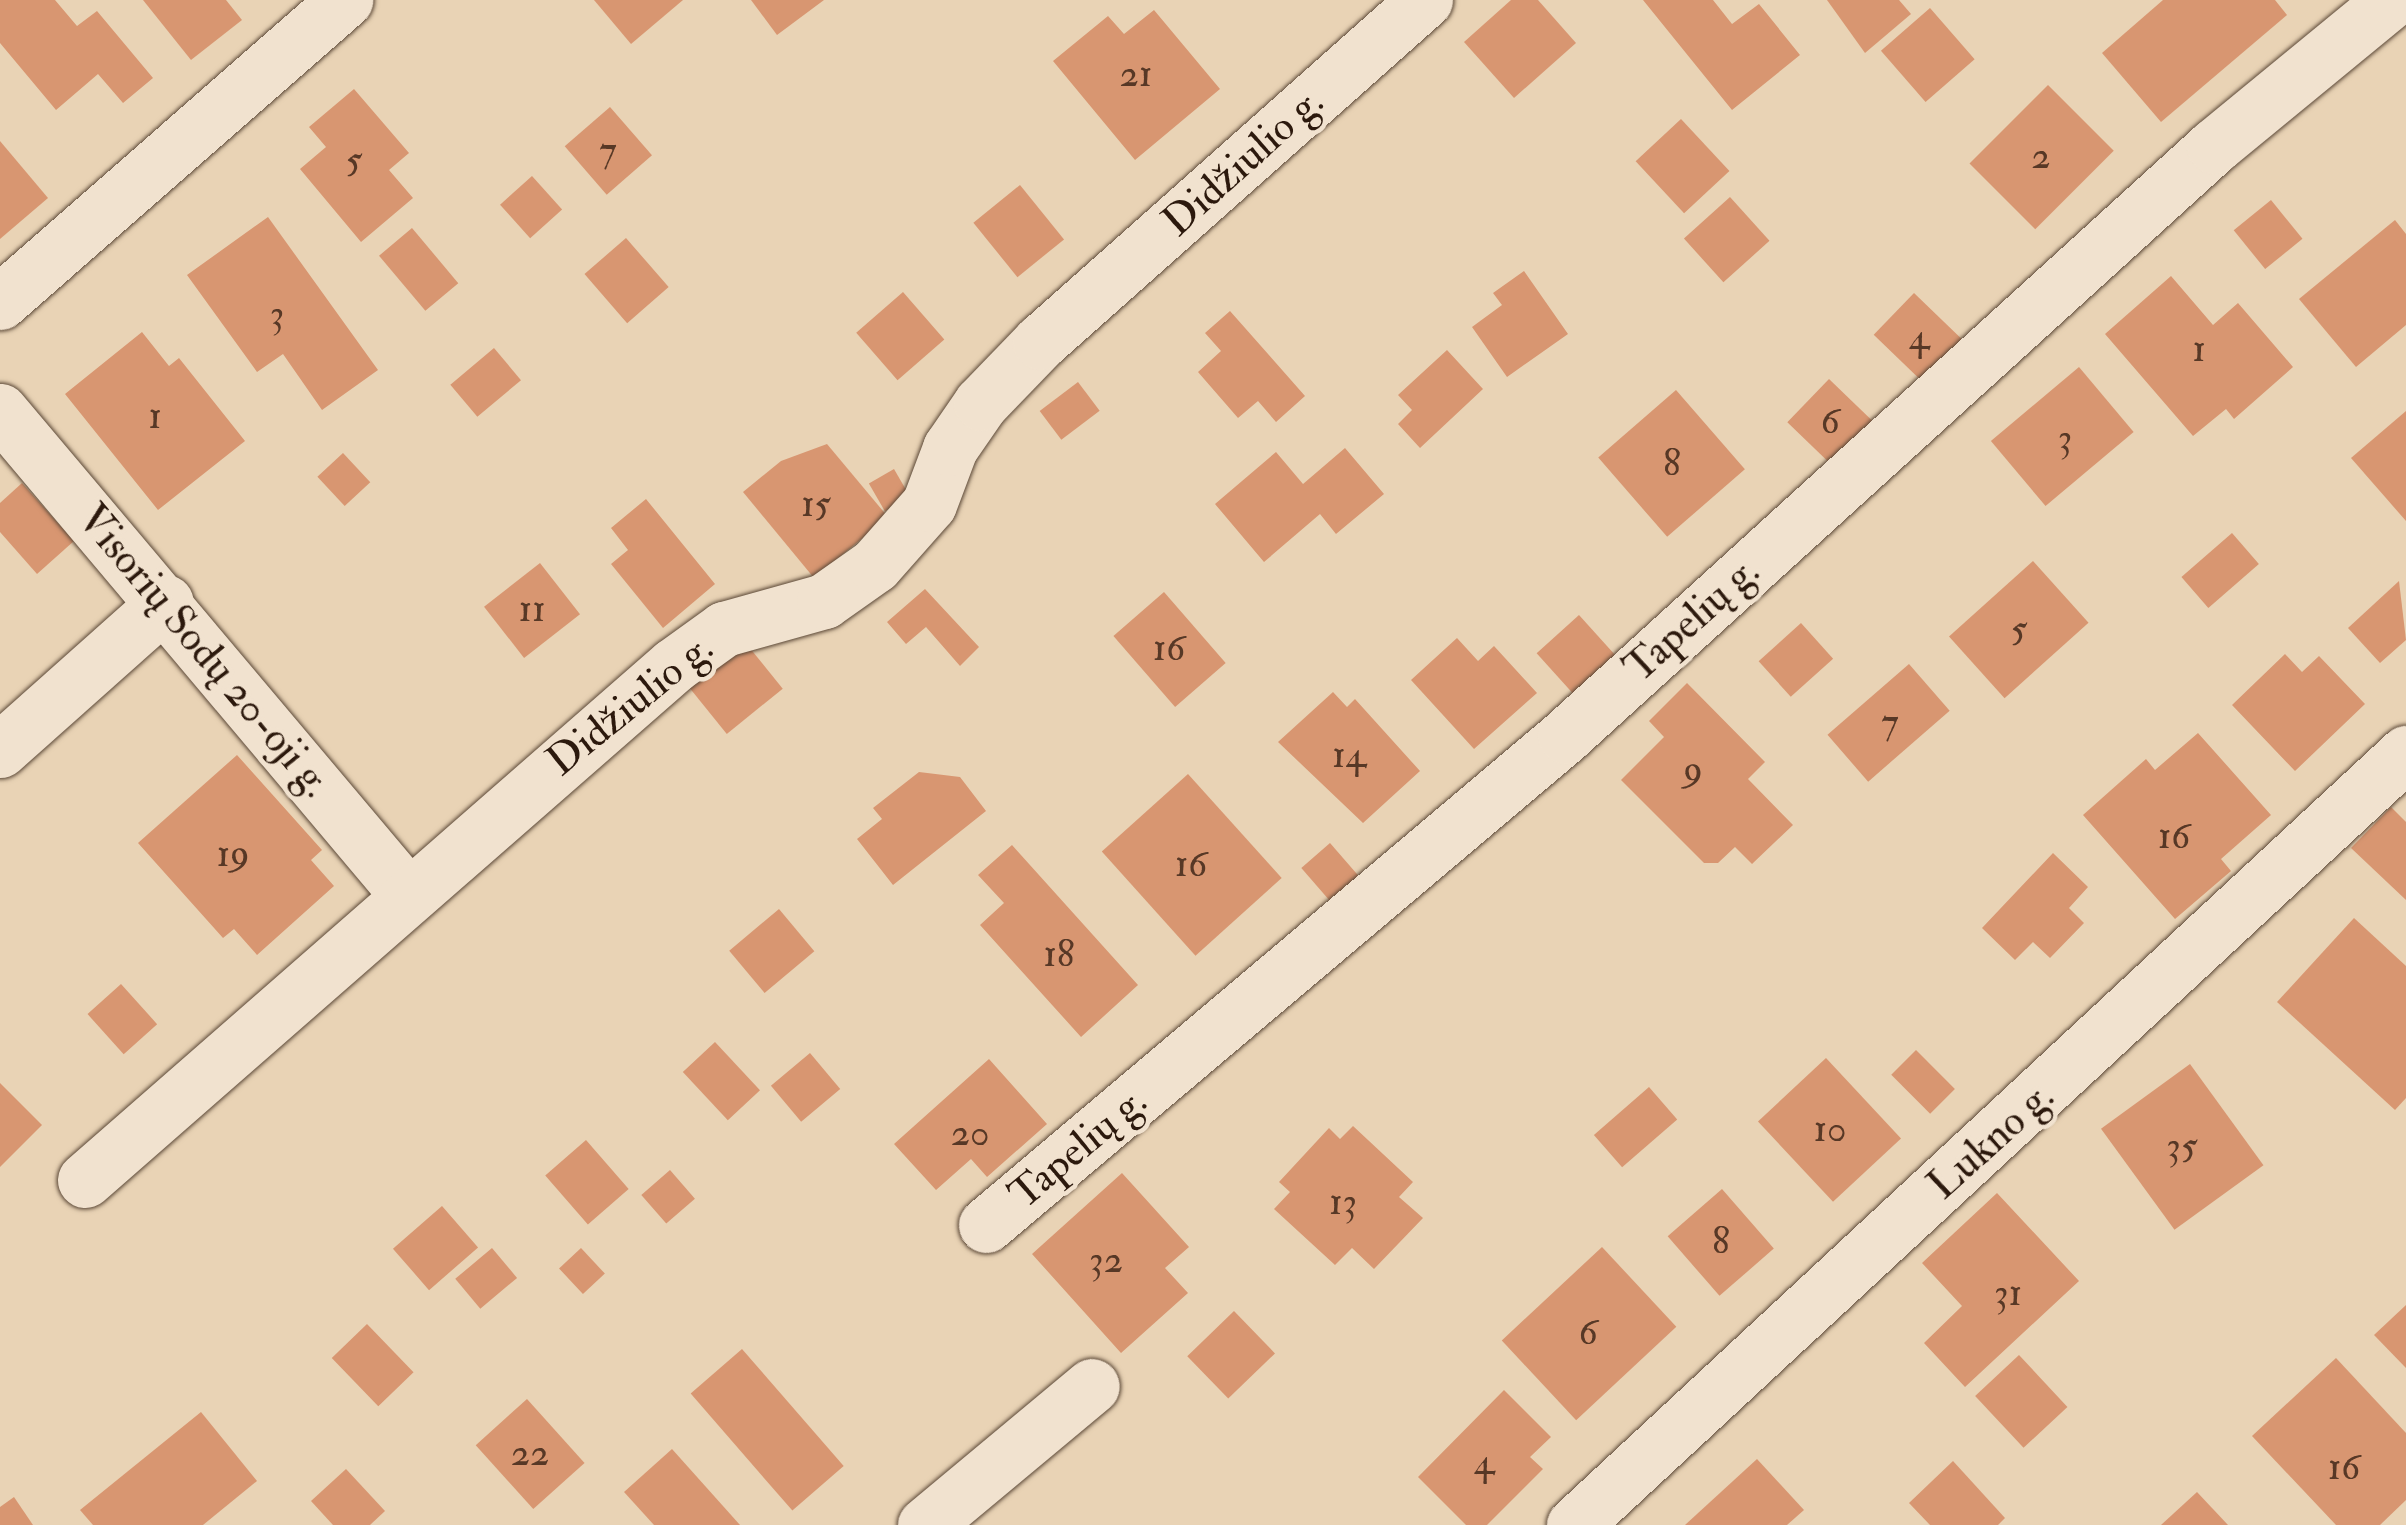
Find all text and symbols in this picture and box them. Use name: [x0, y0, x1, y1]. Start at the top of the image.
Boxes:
house number: 21: [1120, 52, 1152, 98]
street label: Didžiulio g.: [1152, 77, 1334, 247]
house number: 7: [599, 128, 617, 174]
house number: 2: [2031, 134, 2051, 180]
house number: 5: [346, 138, 362, 184]
house number: 3: [270, 292, 284, 338]
house number: 4: [1909, 315, 1929, 361]
house number: 1: [2192, 327, 2206, 373]
house number: 1: [148, 394, 162, 440]
house number: 6: [1820, 399, 1840, 445]
house number: 3: [2058, 416, 2072, 462]
house number: 8: [1663, 441, 1681, 487]
house number: 15: [801, 482, 831, 528]
street label: Visorių Sodų 20-oji g.: [67, 494, 341, 808]
street label: Tapelių g.: [1614, 547, 1770, 693]
house number: 11: [518, 587, 546, 633]
house number: 5: [2011, 607, 2027, 653]
street label: Didžiulio g.: [537, 623, 723, 787]
house number: 16: [1153, 626, 1185, 672]
house number: 7: [1881, 700, 1899, 746]
house number: 14: [1332, 733, 1366, 779]
house number: 9: [1683, 748, 1703, 794]
house number: 16: [2158, 814, 2190, 860]
house number: 19: [217, 832, 249, 878]
house number: 16: [1175, 842, 1207, 888]
house number: 18: [1043, 932, 1075, 978]
street label: Lukno g.: [1918, 1072, 2064, 1210]
street label: Tapelių g.: [999, 1076, 1157, 1220]
house number: 10: [1814, 1107, 1846, 1153]
house number: 20: [951, 1111, 989, 1157]
house number: 35: [2166, 1124, 2198, 1170]
house number: 13: [1329, 1180, 1357, 1226]
house number: 8: [1712, 1219, 1730, 1265]
house number: 32: [1089, 1238, 1123, 1284]
house number: 31: [1994, 1271, 2022, 1317]
house number: 6: [1578, 1310, 1598, 1356]
house number: 22: [511, 1431, 549, 1477]
house number: 4: [1474, 1440, 1494, 1486]
house number: 16: [2328, 1445, 2360, 1491]

